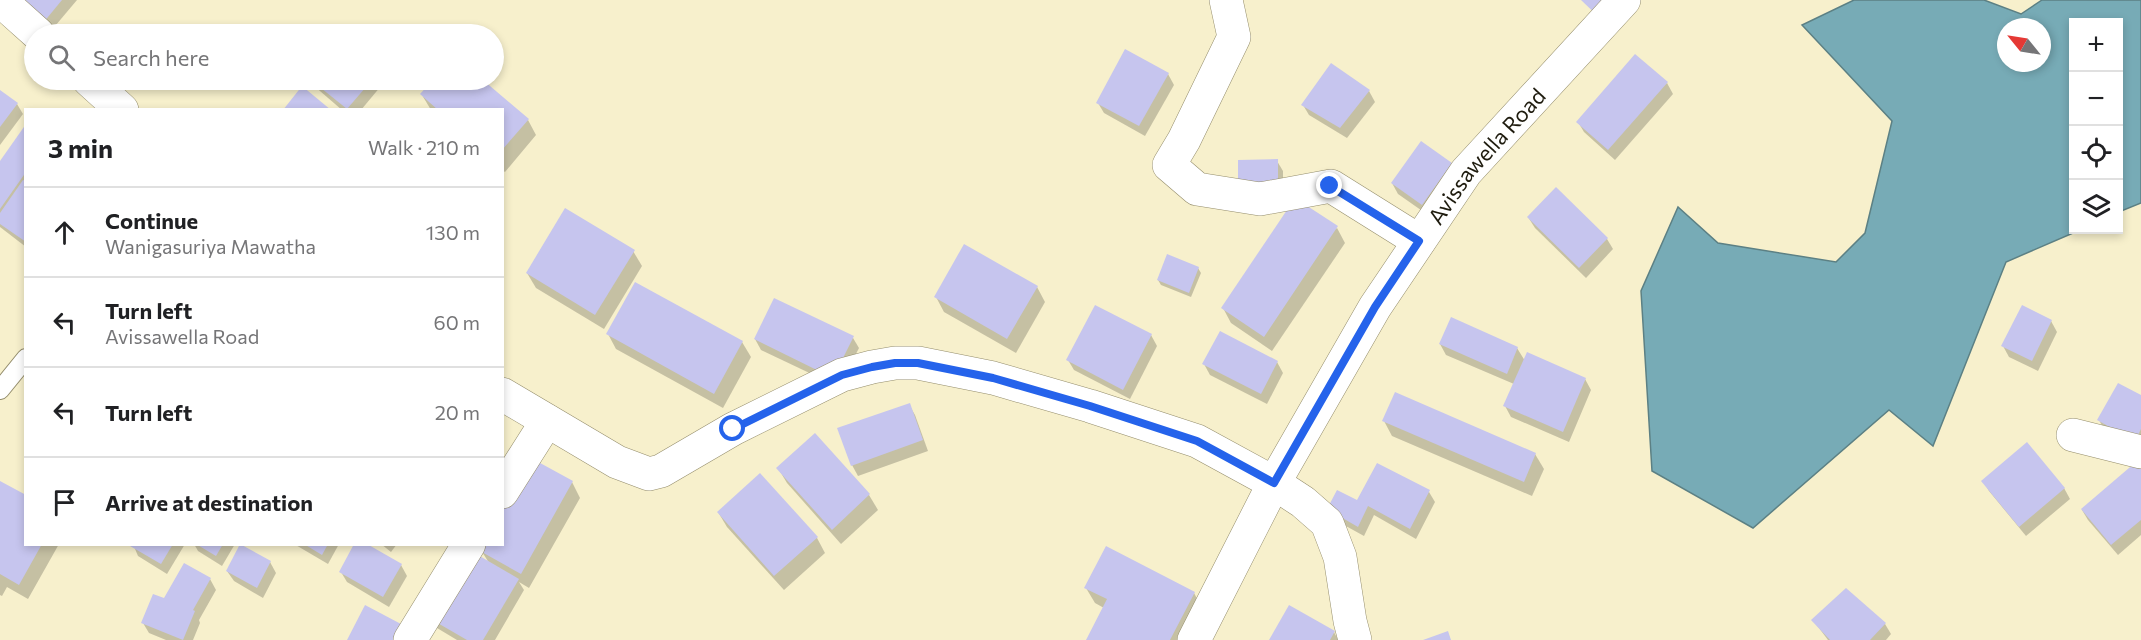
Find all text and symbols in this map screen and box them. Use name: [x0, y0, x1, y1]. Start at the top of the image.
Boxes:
north arrow: [1997, 18, 2051, 72]
map controls: [2069, 18, 2123, 234]
button: +: [2069, 18, 2123, 72]
search box: [24, 24, 504, 90]
icon: search: [45, 41, 78, 74]
text: Search here: [93, 44, 209, 71]
button: −: [2069, 72, 2123, 126]
street label: Avissawella Road: [1421, 82, 1550, 229]
button: locate: [2069, 126, 2123, 180]
text: 3 min: [48, 132, 113, 163]
text: Walk · 210 m: [368, 135, 480, 159]
route end: [1316, 172, 1342, 198]
button: layers: [2069, 180, 2123, 234]
text: Continue: [105, 207, 198, 234]
icon: ahead: [48, 216, 81, 249]
text: 130 m: [426, 220, 480, 244]
text: Wanigasuriya Mawatha: [105, 234, 316, 258]
text: Turn left: [105, 297, 192, 324]
icon: left: [48, 306, 81, 339]
text: 60 m: [434, 310, 480, 334]
text: Avissawella Road: [105, 324, 259, 348]
icon: left: [48, 396, 81, 429]
text: Turn left: [105, 399, 192, 426]
text: 20 m: [435, 400, 480, 424]
route start: [719, 415, 745, 441]
icon: arrive: [48, 486, 81, 519]
text: Arrive at destination: [105, 489, 313, 516]

